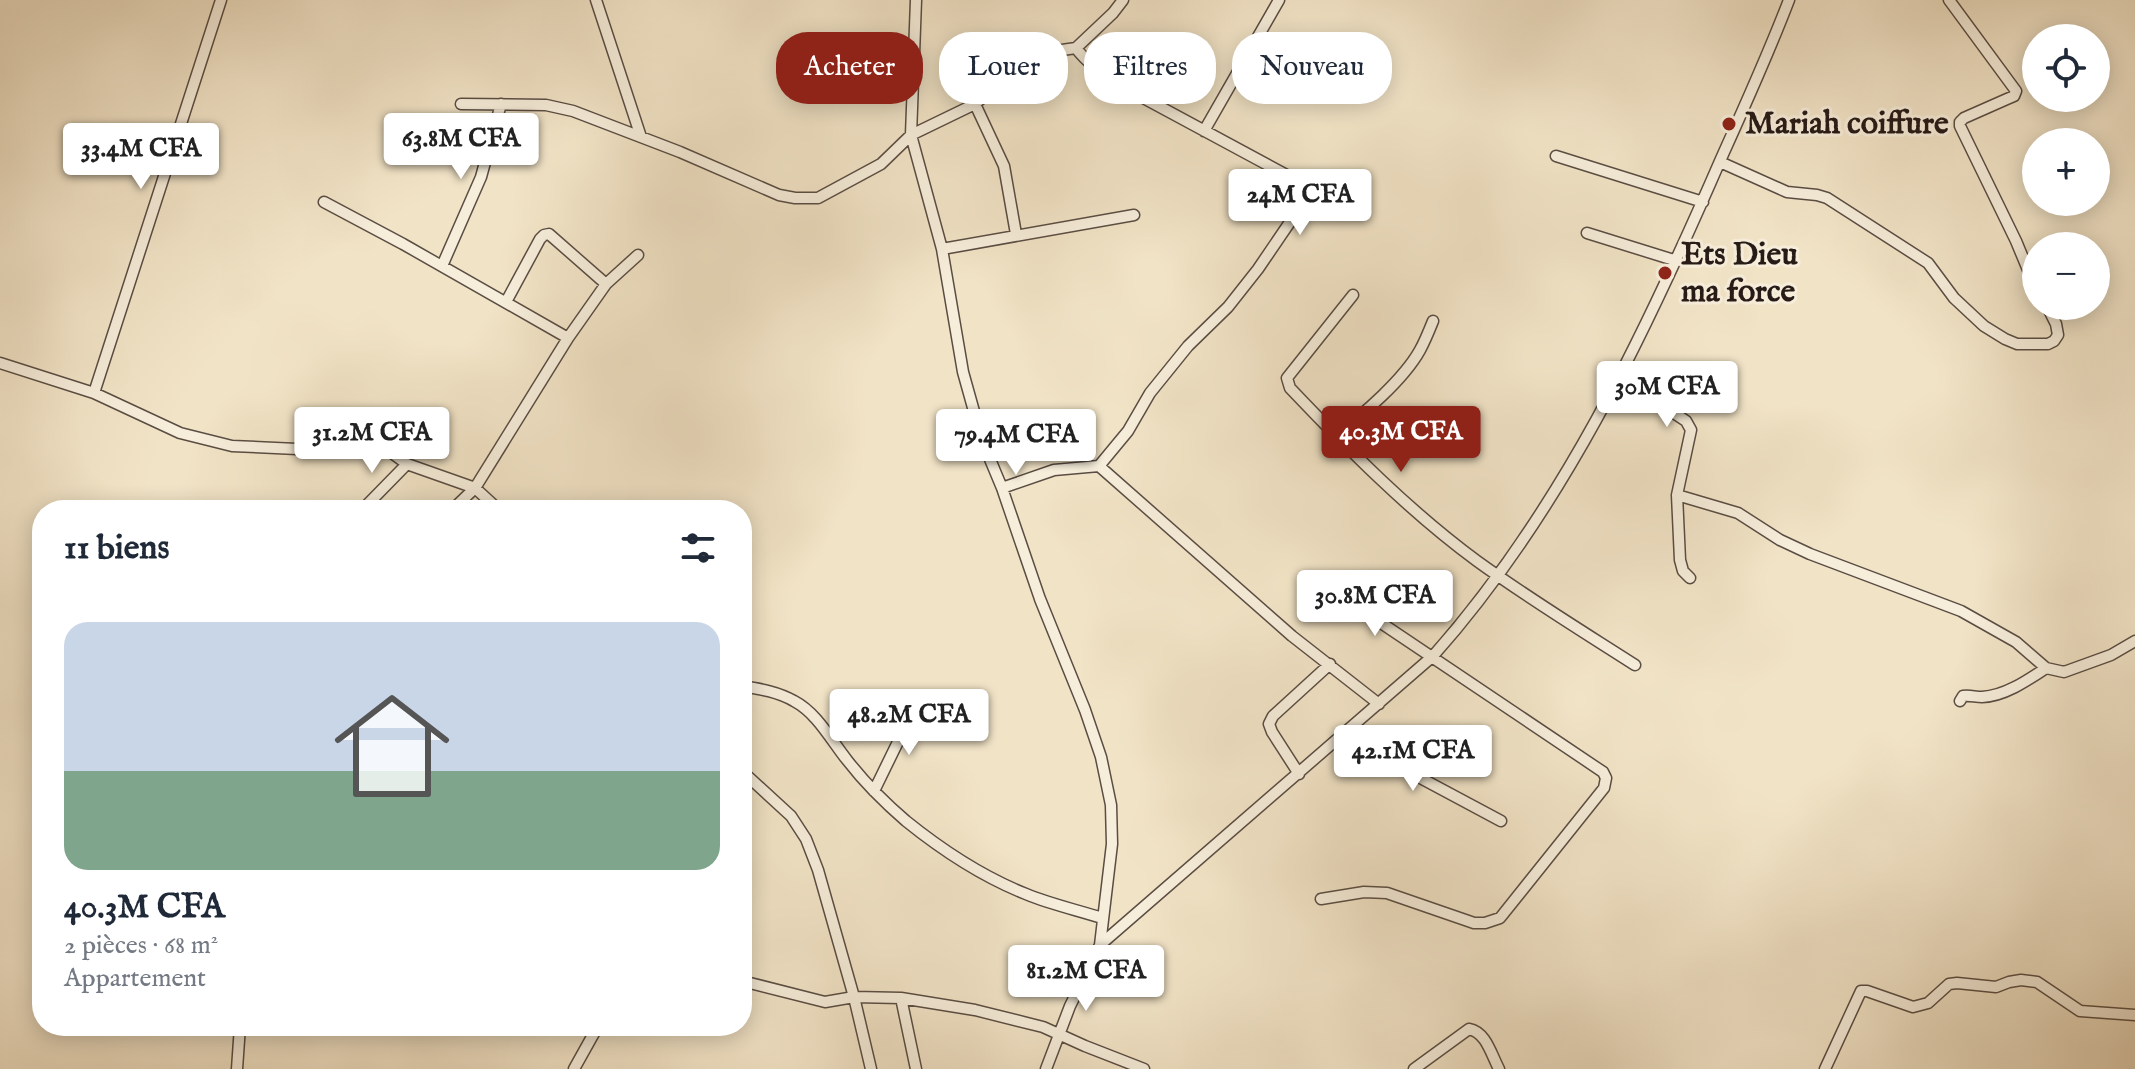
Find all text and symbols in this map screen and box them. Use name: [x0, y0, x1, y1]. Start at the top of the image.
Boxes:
map controls: [2022, 24, 2110, 320]
button: locate: [2022, 24, 2110, 112]
chip: Acheter: [776, 32, 923, 104]
chip: Louer: [939, 32, 1068, 104]
chip: Filtres: [1084, 32, 1216, 104]
chip: Nouveau: [1232, 32, 1392, 104]
place label: Mariah coiffure: [1745, 104, 1949, 145]
pin: 63.8M CFA: [369, 113, 553, 181]
marker: Mariah coiffure: [1720, 115, 1738, 133]
text: 63.8M CFA: [402, 122, 520, 155]
pin: 33.4M CFA: [49, 123, 233, 191]
button: +: [2022, 128, 2110, 216]
text: 33.4M CFA: [81, 132, 201, 165]
pin: 24M CFA: [1226, 169, 1374, 237]
text: 24M CFA: [1246, 178, 1354, 211]
button: −: [2022, 232, 2110, 320]
place label: Ets Dieu ma force: [1681, 235, 1798, 313]
marker: Ets Dieu ma force: [1656, 264, 1674, 282]
pin: 30M CFA: [1593, 361, 1741, 429]
text: 30M CFA: [1615, 370, 1719, 403]
pin: 40.3M CFA: [1309, 406, 1493, 474]
pin: 31.2M CFA: [280, 407, 464, 475]
pin: 79.4M CFA: [924, 409, 1108, 477]
text: 40.3M CFA: [1340, 415, 1462, 448]
text: 31.2M CFA: [312, 416, 432, 449]
text: 79.4M CFA: [954, 418, 1078, 451]
icon: filters: [676, 526, 720, 570]
text: 11 biens: [64, 527, 169, 570]
pin: 30.8M CFA: [1283, 570, 1467, 638]
text: 30.8M CFA: [1315, 579, 1435, 612]
icon: home: [320, 674, 464, 818]
pin: 48.2M CFA: [817, 689, 1001, 757]
text: 48.2M CFA: [848, 698, 970, 731]
pin: 42.1M CFA: [1321, 725, 1505, 793]
text: 42.1M CFA: [1352, 734, 1474, 767]
text: 40.3M CFA: [64, 886, 225, 929]
text: 2 pièces · 68 m²: [64, 929, 218, 962]
pin: 81.2M CFA: [994, 945, 1178, 1013]
text: 81.2M CFA: [1026, 954, 1146, 987]
text: Appartement: [64, 962, 206, 995]

